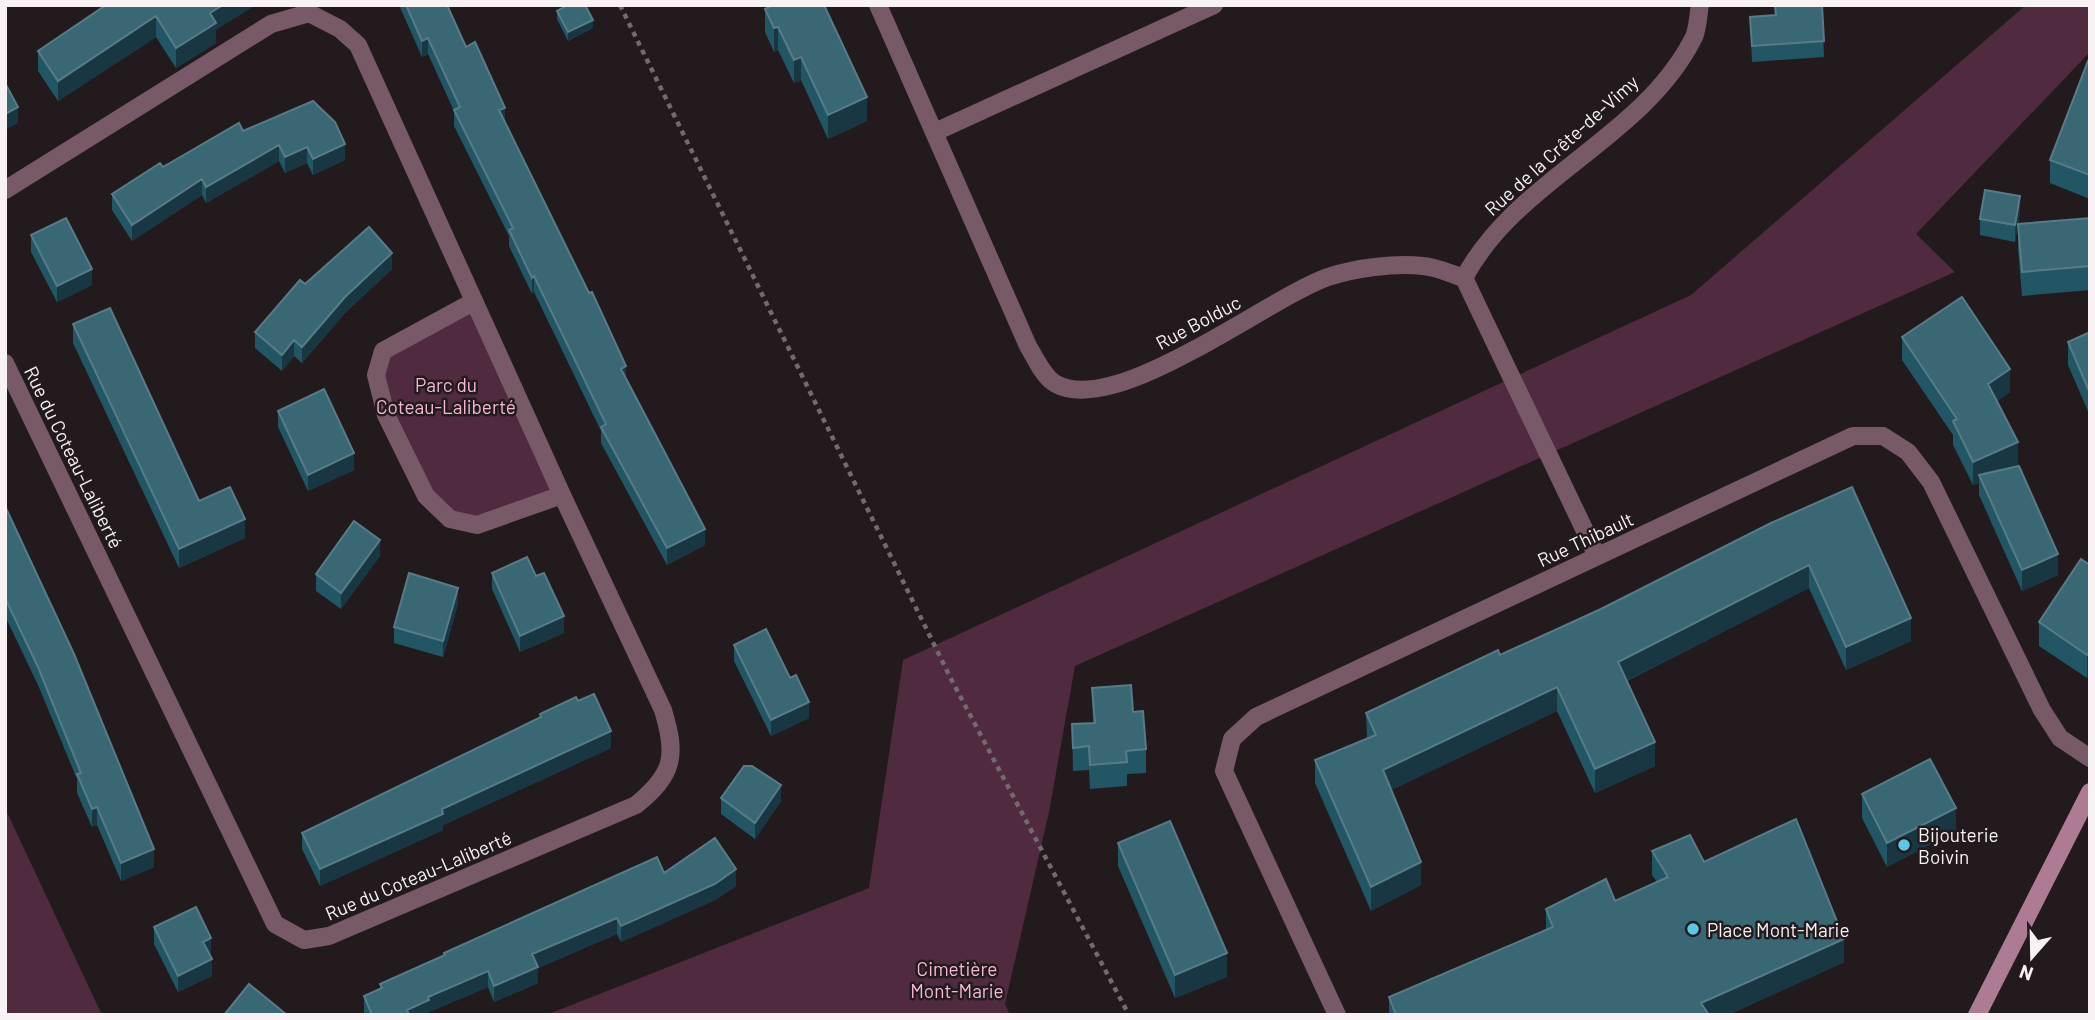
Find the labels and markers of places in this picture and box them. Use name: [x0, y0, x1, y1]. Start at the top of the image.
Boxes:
place label: Bijouterie Boivin: [1918, 823, 1999, 868]
marker: Bijouterie Boivin: [1896, 837, 1912, 853]
place label: Place Mont-Marie: [1707, 918, 1850, 941]
marker: Place Mont-Marie: [1685, 921, 1701, 937]

